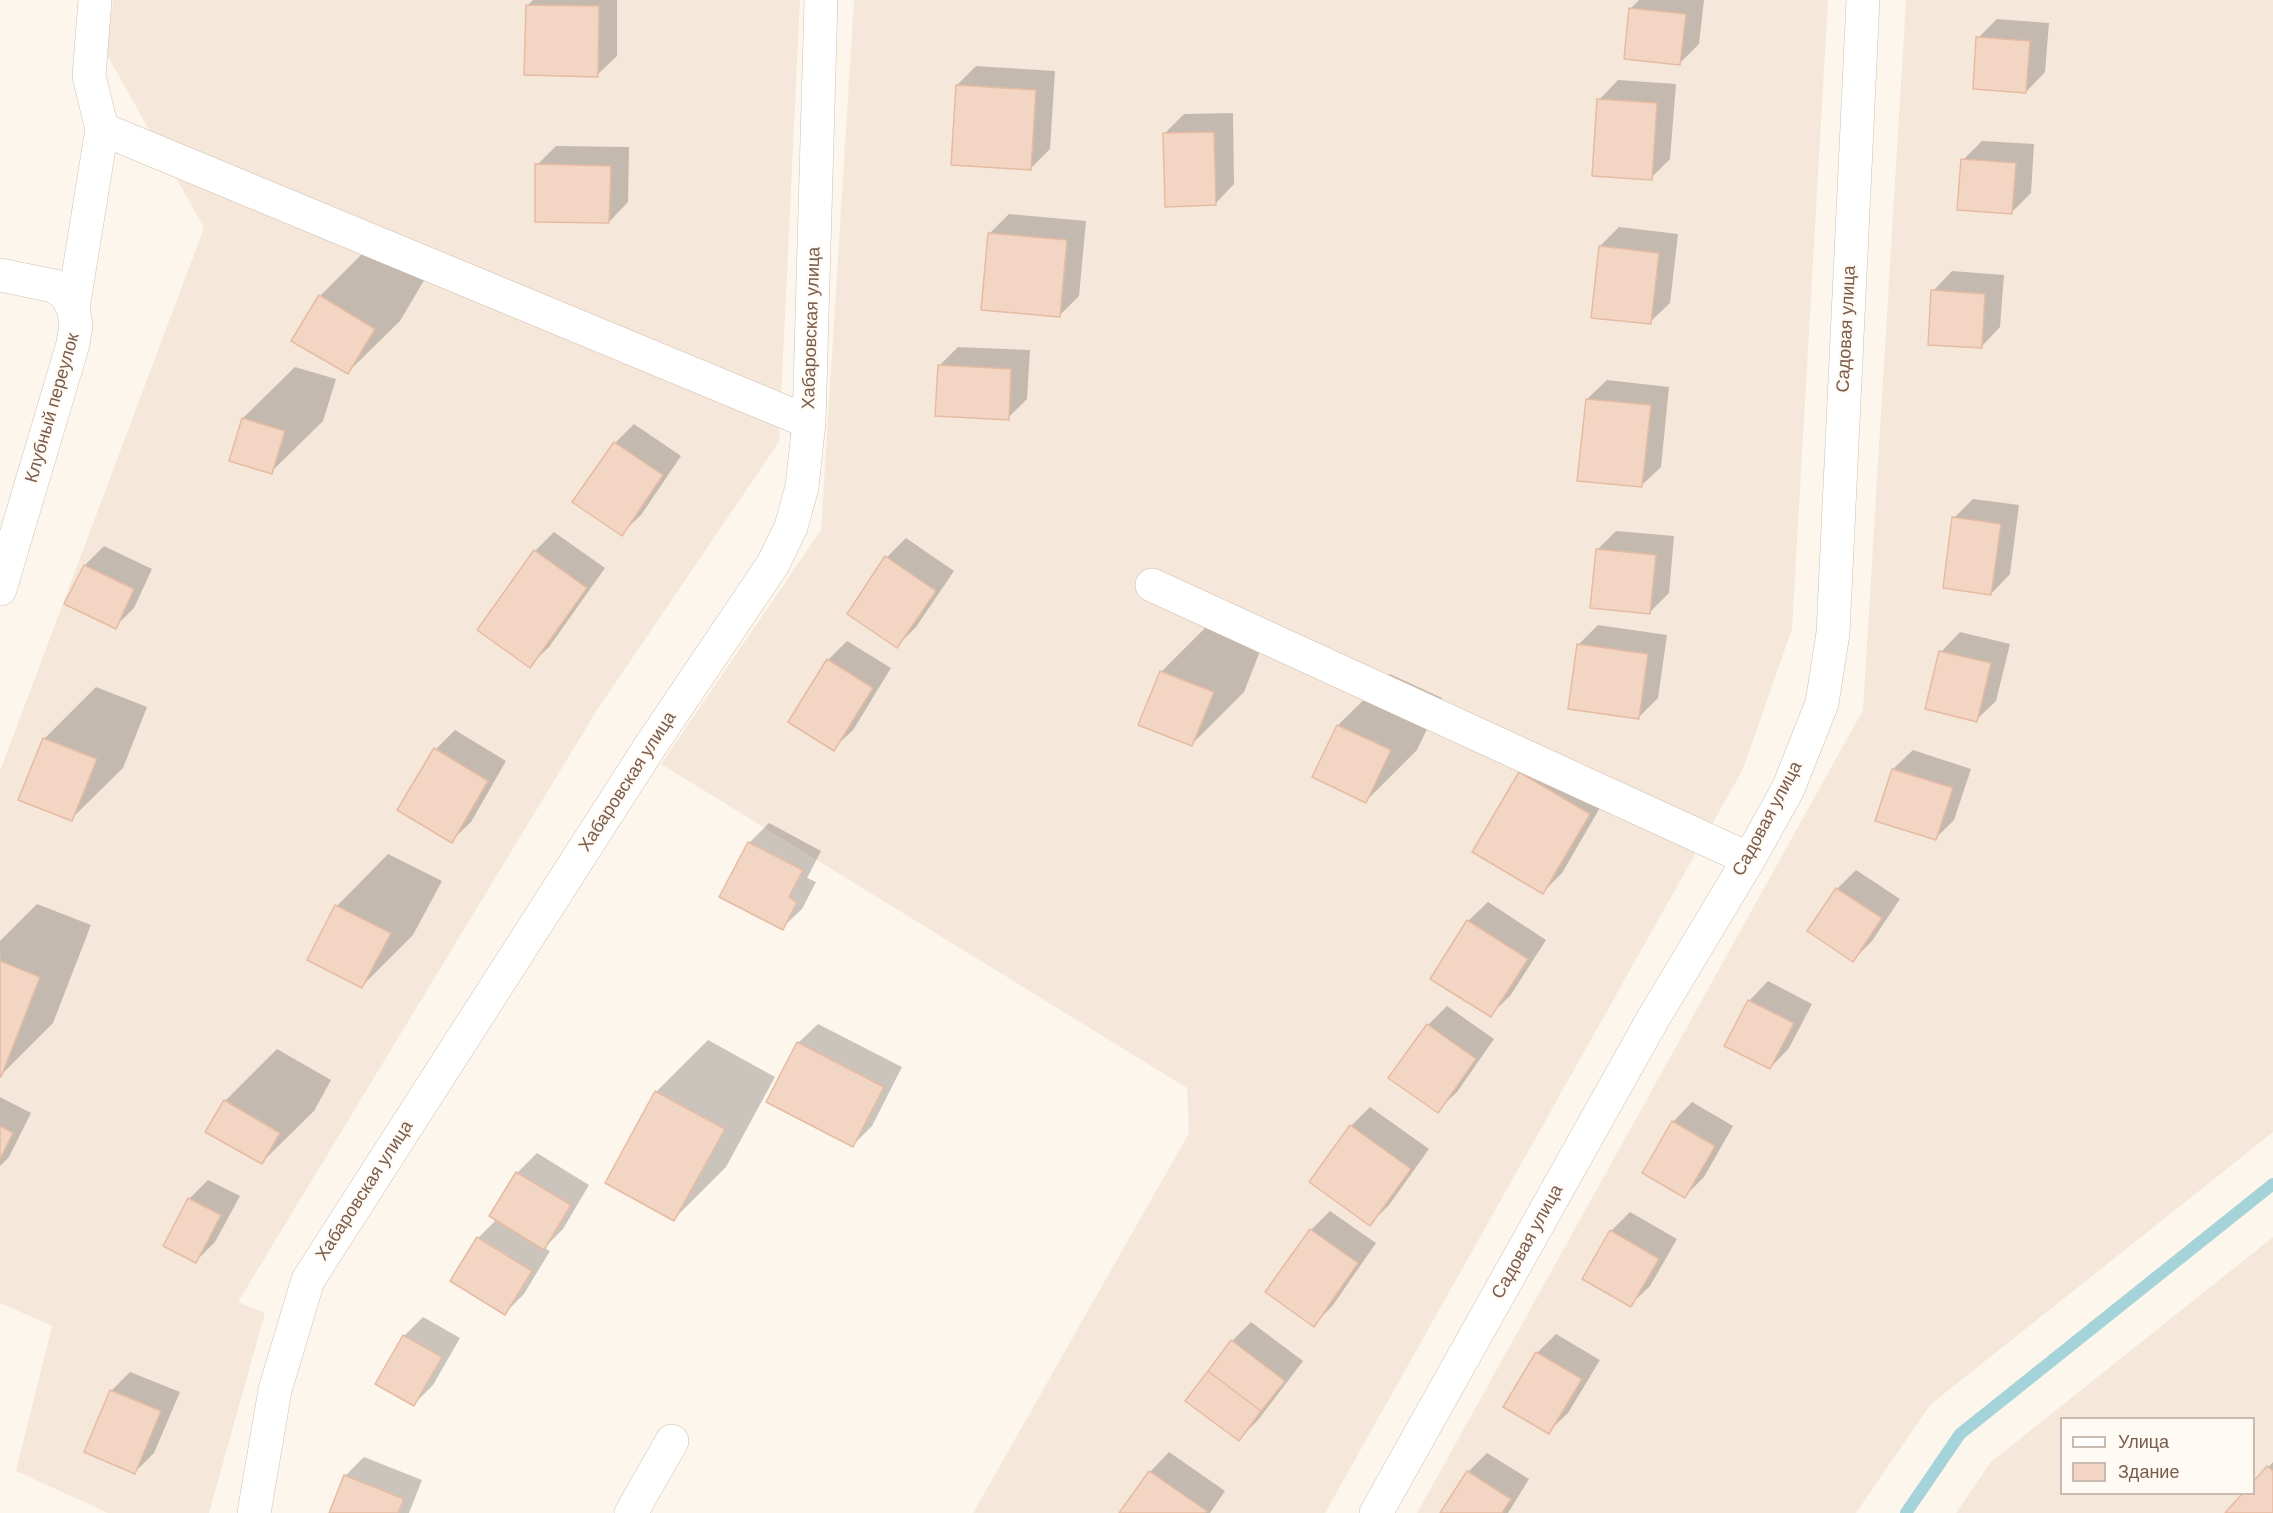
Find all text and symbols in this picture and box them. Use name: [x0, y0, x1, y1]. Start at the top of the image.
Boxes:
street label: Хабаровская улица: [798, 246, 826, 410]
street label: Садовая улица: [1833, 265, 1861, 393]
street label: Клубный переулок: [21, 331, 85, 485]
street label: Хабаровская улица: [575, 708, 681, 856]
street label: Садовая улица: [1729, 758, 1807, 880]
street label: Хабаровская улица: [312, 1117, 418, 1265]
street label: Садовая улица: [1488, 1181, 1568, 1303]
legend: [2060, 1417, 2255, 1495]
text: Улица: [2118, 1430, 2169, 1454]
text: Здание: [2118, 1460, 2179, 1484]

